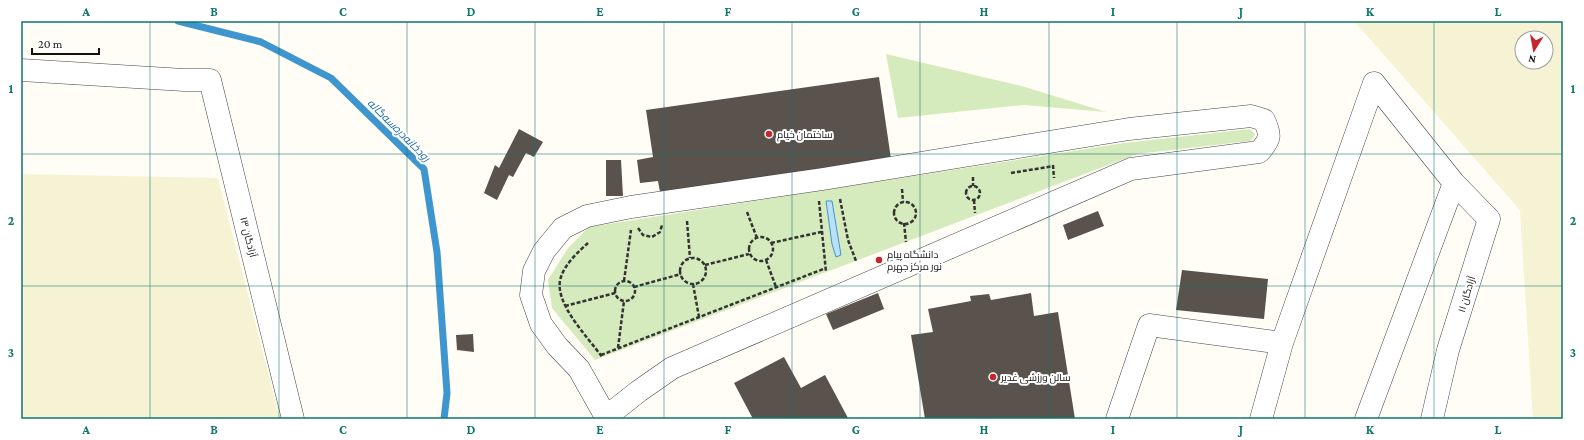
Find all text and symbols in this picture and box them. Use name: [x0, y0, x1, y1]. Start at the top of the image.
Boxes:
text: A: [81, 4, 90, 19]
text: B: [210, 4, 218, 19]
text: C: [339, 4, 347, 19]
text: D: [467, 4, 476, 19]
text: E: [596, 4, 604, 19]
text: F: [725, 4, 732, 19]
text: G: [852, 4, 860, 19]
text: H: [980, 4, 989, 19]
text: I: [1111, 4, 1115, 19]
text: J: [1237, 4, 1243, 19]
text: K: [1366, 4, 1375, 19]
text: L: [1495, 4, 1502, 19]
scale bar: [32, 30, 99, 56]
north arrow: [1514, 30, 1554, 70]
text: 20 m: [38, 37, 63, 51]
text: N: [1527, 53, 1537, 66]
text: 1: [9, 81, 14, 96]
text: 1: [1571, 81, 1576, 96]
water label: رودخانه‌دره‌سه‌گاله: [365, 96, 433, 165]
marker: ساختمان خیام: [764, 129, 774, 139]
place label: ساختمان خیام: [777, 129, 833, 142]
text: 2: [8, 213, 15, 228]
text: 2: [1570, 213, 1577, 228]
street label: آزادگان ۱۳: [237, 216, 259, 259]
place label: دانشگاه پیام نور مرکز جهرم: [887, 249, 942, 274]
marker: دانشگاه پیام نور مرکز جهرم: [874, 255, 884, 265]
street label: آزادگان ۱۱: [1456, 274, 1478, 314]
text: 3: [8, 345, 14, 360]
text: 3: [1570, 345, 1576, 360]
marker: سالن ورزشی غدیر: [988, 372, 998, 382]
place label: سالن ورزشی غدیر: [1000, 372, 1070, 384]
text: A: [81, 422, 90, 437]
text: B: [210, 422, 218, 437]
text: C: [339, 422, 347, 437]
text: D: [467, 422, 476, 437]
text: E: [596, 422, 604, 437]
text: F: [725, 422, 732, 437]
text: G: [852, 422, 860, 437]
text: H: [980, 422, 989, 437]
text: I: [1111, 422, 1115, 437]
text: J: [1237, 422, 1243, 437]
text: K: [1366, 422, 1375, 437]
text: L: [1495, 422, 1502, 437]

